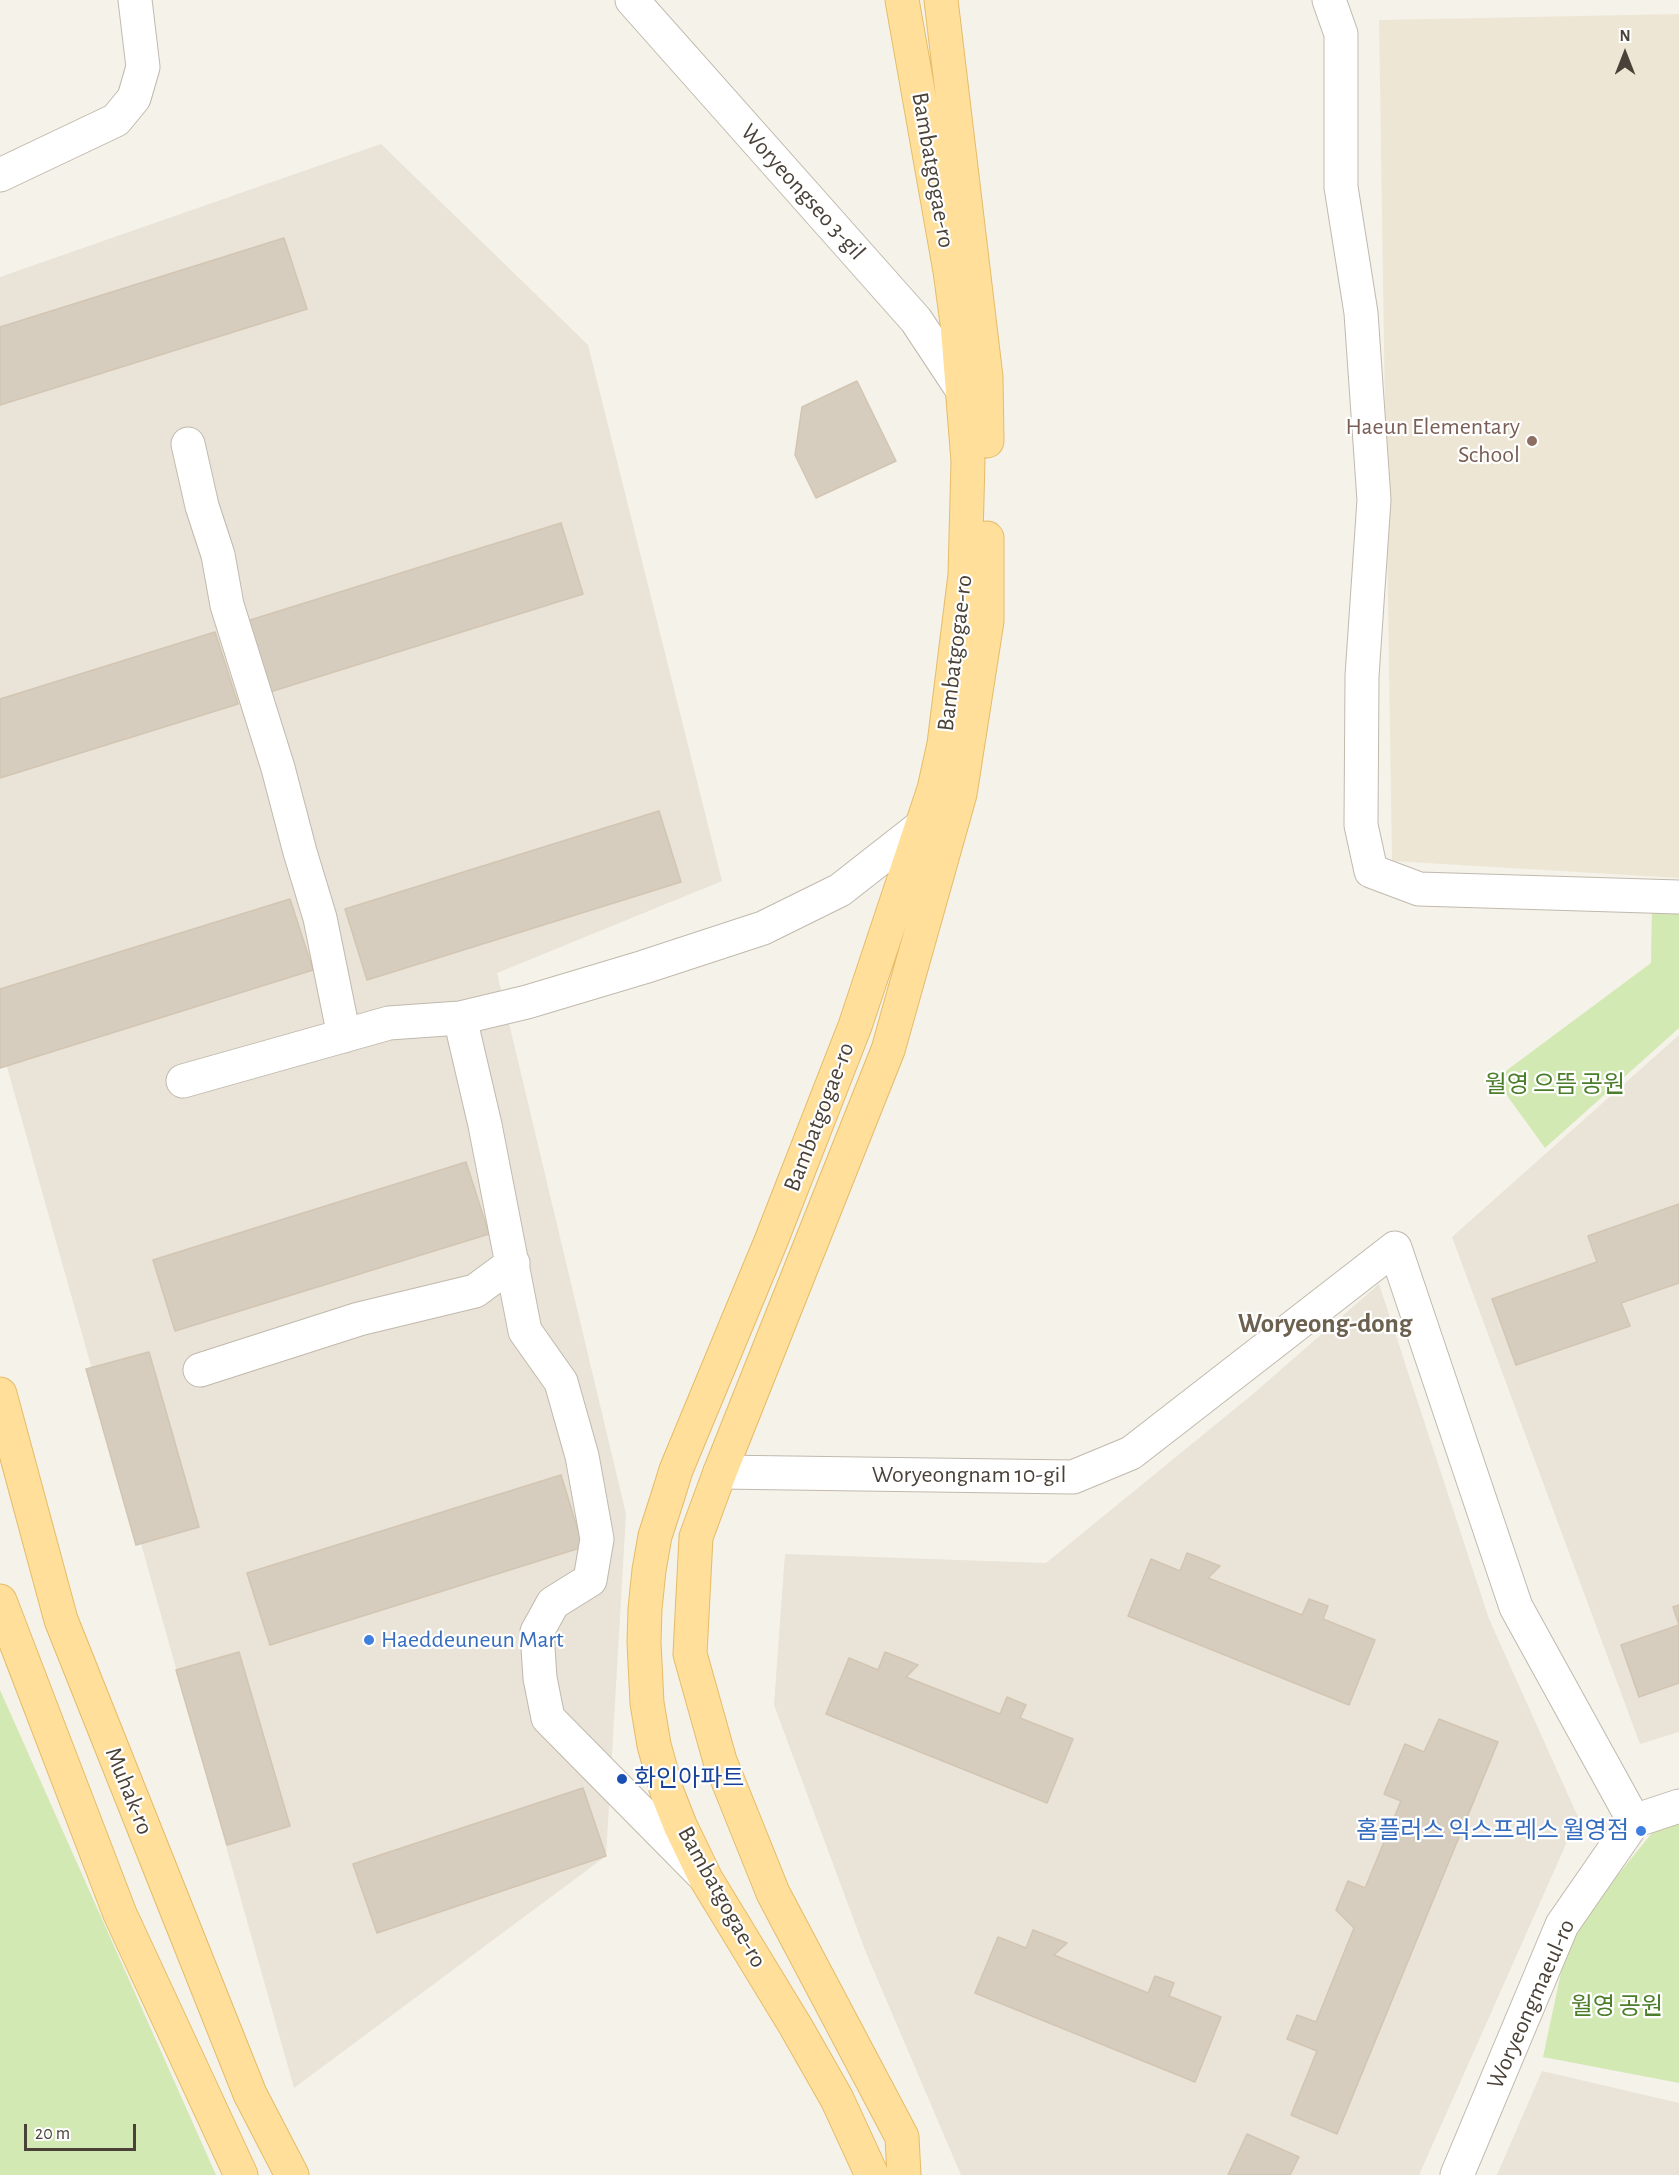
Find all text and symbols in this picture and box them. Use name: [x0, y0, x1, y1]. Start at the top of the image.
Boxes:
north arrow: [1595, 24, 1655, 84]
text: N: [1619, 28, 1631, 44]
street label: Bambatgogae-ro: [905, 90, 961, 250]
street label: Woryeongseo 3-gil: [734, 118, 872, 266]
place label: Haeun Elementary School: [1346, 413, 1520, 469]
marker: Haeun Elementary School: [1525, 434, 1539, 448]
street label: Bambatgogae-ro: [931, 573, 979, 733]
street label: Bambatgogae-ro: [777, 1038, 861, 1196]
park label: 월영 으뜸 공원: [1485, 1071, 1625, 1099]
district label: Woryeong-dong: [1238, 1308, 1412, 1340]
street label: Woryeongnam 10-gil: [872, 1461, 1066, 1489]
place label: Haeddeuneun Mart: [381, 1626, 564, 1654]
marker: Haeddeuneun Mart: [362, 1633, 376, 1647]
street label: Muhak-ro: [99, 1743, 159, 1839]
place label: 화인아파트: [634, 1765, 744, 1793]
marker: 화인아파트: [615, 1772, 629, 1786]
place label: 홈플러스 익스프레스 월영점: [1356, 1817, 1629, 1845]
street label: Bambatgogae-ro: [671, 1821, 773, 1973]
marker: 홈플러스 익스프레스 월영점: [1634, 1824, 1648, 1838]
street label: Woryeongmaeul-ro: [1481, 1915, 1581, 2093]
park label: 월영 공원: [1571, 1993, 1663, 2021]
scale bar: [27, 2112, 140, 2150]
text: 20 m: [35, 2125, 70, 2143]

